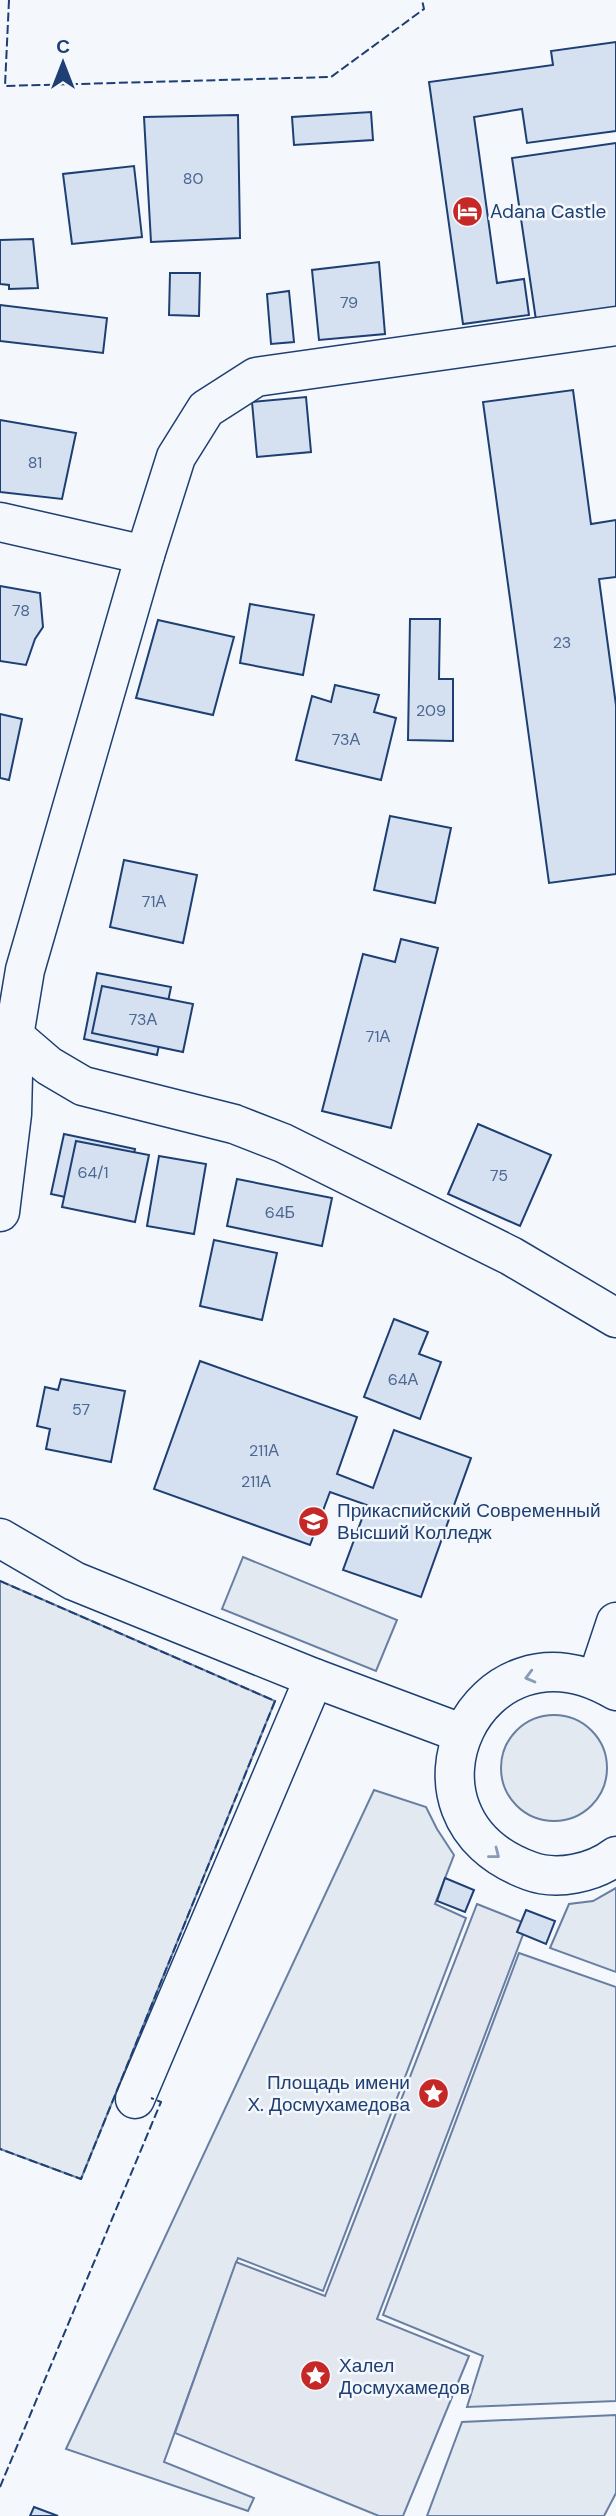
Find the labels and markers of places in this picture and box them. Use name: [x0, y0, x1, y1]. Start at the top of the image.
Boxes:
hotel icon: Adana Сastle: [450, 194, 484, 228]
place label: Adana Сastle: [490, 199, 606, 224]
place label: Прикаспийский Современный Высший Колледж: [337, 1498, 601, 1545]
school or university icon: Прикаспийский Современный Высший Колледж: [297, 1504, 331, 1538]
place label: Площадь имени Х. Досмухамедова: [247, 2070, 410, 2117]
place icon: Площадь имени Х. Досмухамедова: [416, 2076, 450, 2110]
place label: Халел Досмухамедов: [339, 2353, 470, 2400]
place icon: Халел Досмухамедов: [299, 2359, 333, 2393]

